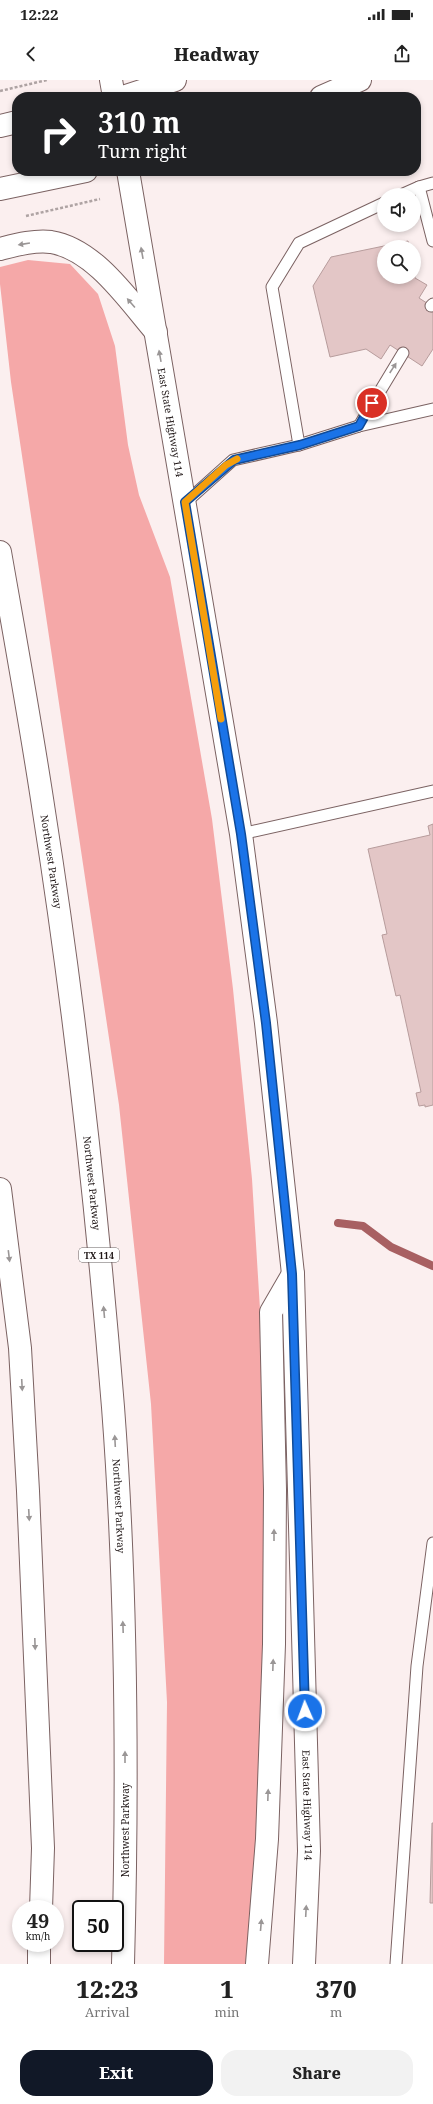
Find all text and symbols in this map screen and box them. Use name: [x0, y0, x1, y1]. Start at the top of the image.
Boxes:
text: 12:22: [20, 4, 58, 24]
text: Headway: [174, 42, 259, 66]
icon: back: [20, 43, 42, 65]
icon: share: [391, 43, 413, 65]
text: 310 m: [98, 103, 180, 141]
icon: right: [32, 108, 84, 160]
text: Turn right: [98, 139, 187, 163]
map controls: [377, 188, 421, 284]
button: sound: [377, 188, 421, 232]
button: search: [377, 240, 421, 284]
one-way arrow: [18, 241, 30, 247]
one-way arrow: [139, 247, 145, 259]
one-way arrow: [126, 298, 135, 308]
one-way arrow: [157, 350, 163, 362]
one-way arrow: [389, 363, 397, 373]
street label: East State Highway 114: [155, 367, 187, 478]
pin: [355, 386, 389, 420]
icon: arrive: [361, 392, 383, 414]
street label: Northwest Parkway: [38, 814, 65, 910]
street label: Northwest Parkway: [80, 1135, 104, 1231]
road number: TX 114: [79, 1248, 119, 1262]
one-way arrow: [6, 1249, 12, 1262]
one-way arrow: [101, 1306, 107, 1318]
one-way arrow: [18, 1379, 25, 1391]
one-way arrow: [111, 1435, 118, 1447]
street label: Northwest Parkway: [110, 1458, 128, 1554]
one-way arrow: [26, 1509, 33, 1521]
one-way arrow: [271, 1528, 277, 1541]
one-way arrow: [120, 1620, 126, 1633]
one-way arrow: [32, 1638, 38, 1651]
one-way arrow: [270, 1658, 276, 1671]
position arrow: [284, 1690, 326, 1732]
one-way arrow: [122, 1750, 128, 1763]
street label: East State Highway 114: [299, 1750, 316, 1861]
street label: Northwest Parkway: [118, 1782, 132, 1877]
one-way arrow: [265, 1789, 272, 1801]
speed limit sign: 50: [72, 1900, 124, 1952]
one-way arrow: [303, 1904, 309, 1917]
text: 49: [27, 1907, 49, 1934]
one-way arrow: [257, 1919, 264, 1931]
text: km/h: [26, 1929, 50, 1943]
text: 12:23: [76, 1972, 138, 2005]
text: 1: [220, 1972, 234, 2005]
text: 370: [316, 1972, 357, 2005]
text: Arrival: [85, 2003, 130, 2021]
text: min: [215, 2003, 239, 2021]
text: m: [330, 2003, 342, 2021]
button: Exit: [20, 2050, 213, 2096]
button: Share: [221, 2050, 413, 2096]

